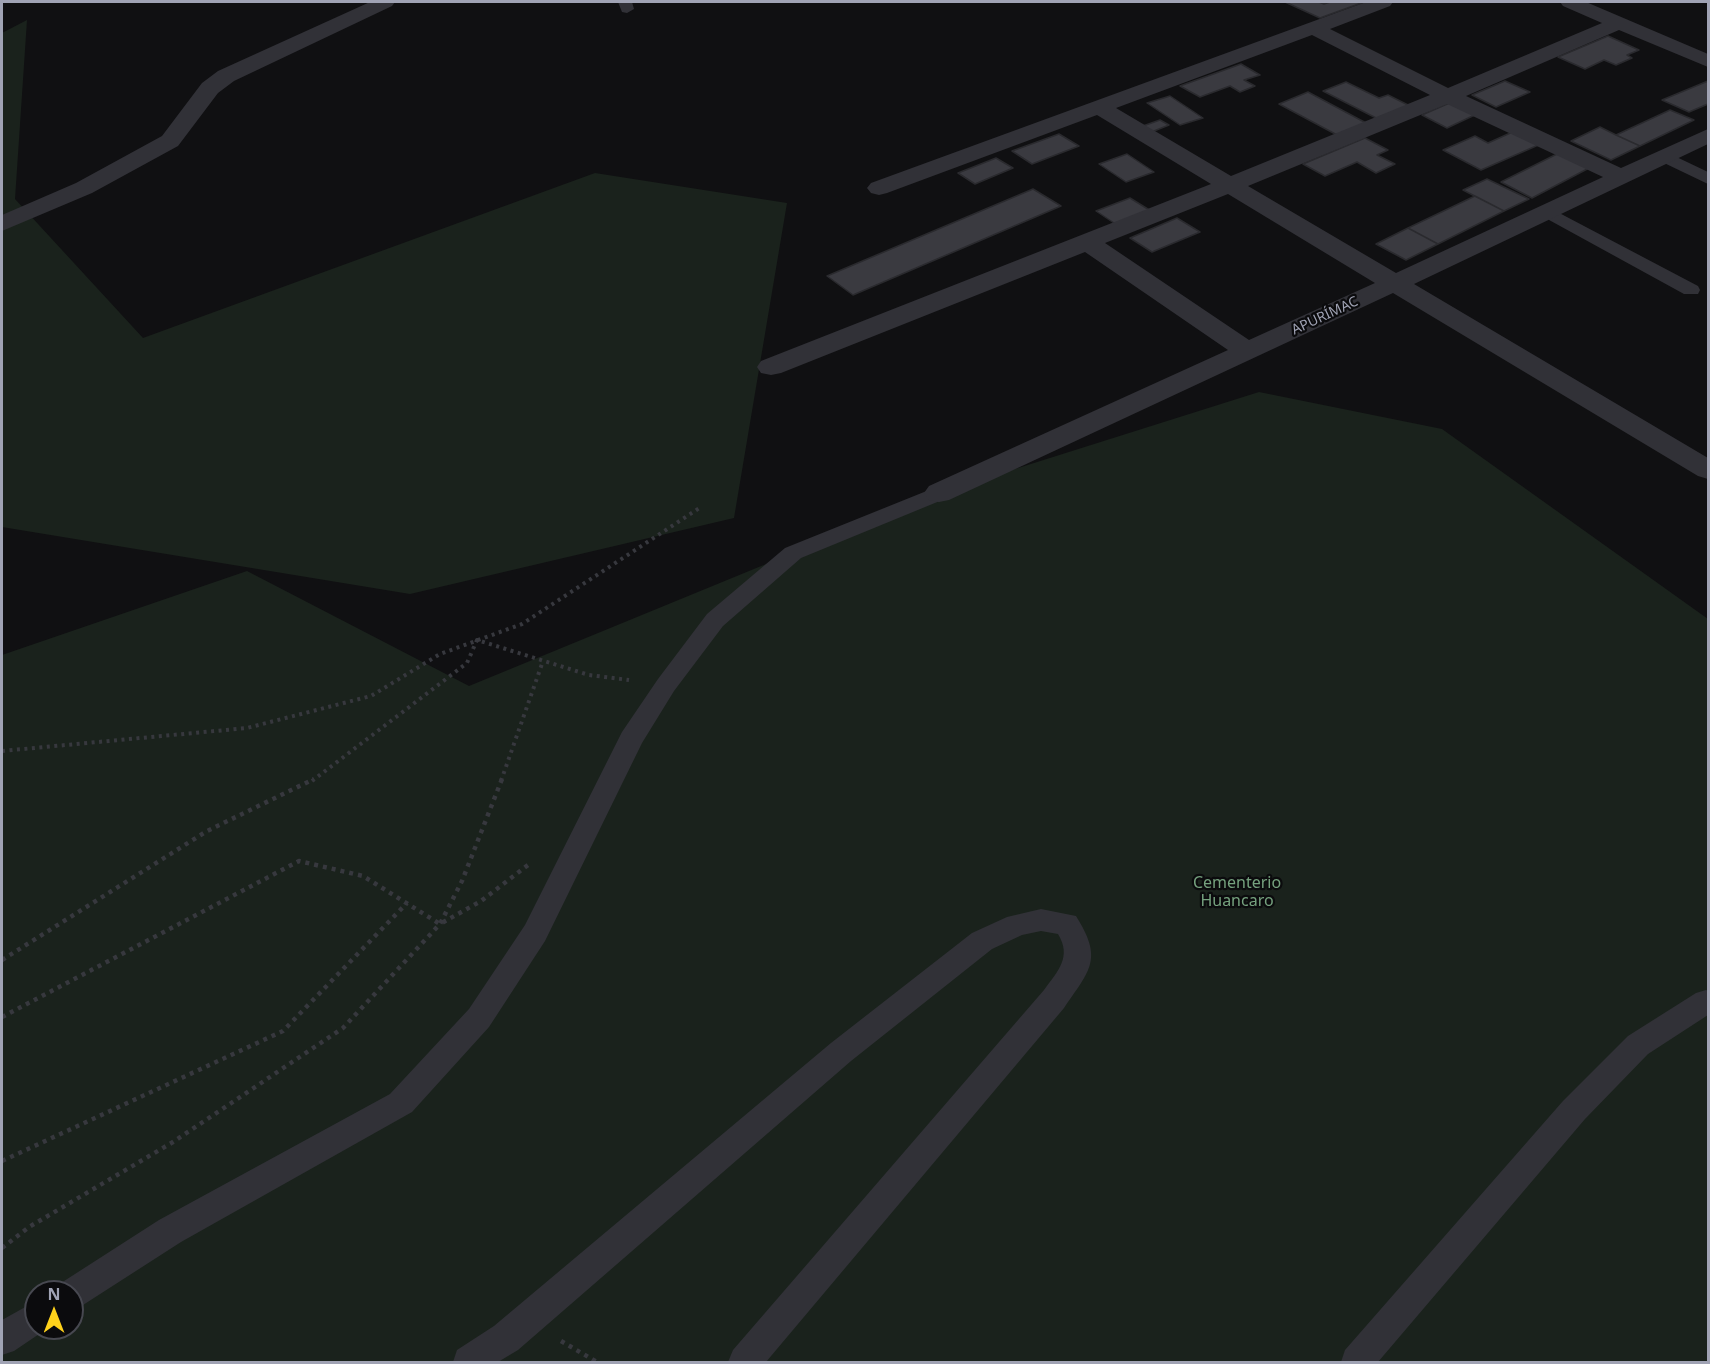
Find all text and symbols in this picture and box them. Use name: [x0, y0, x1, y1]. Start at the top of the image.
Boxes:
street label: APURÍMAC: [1289, 293, 1361, 339]
park label: Cementerio Huancaro: [1193, 873, 1281, 911]
north arrow: [24, 1280, 84, 1340]
text: N: [47, 1283, 61, 1305]

